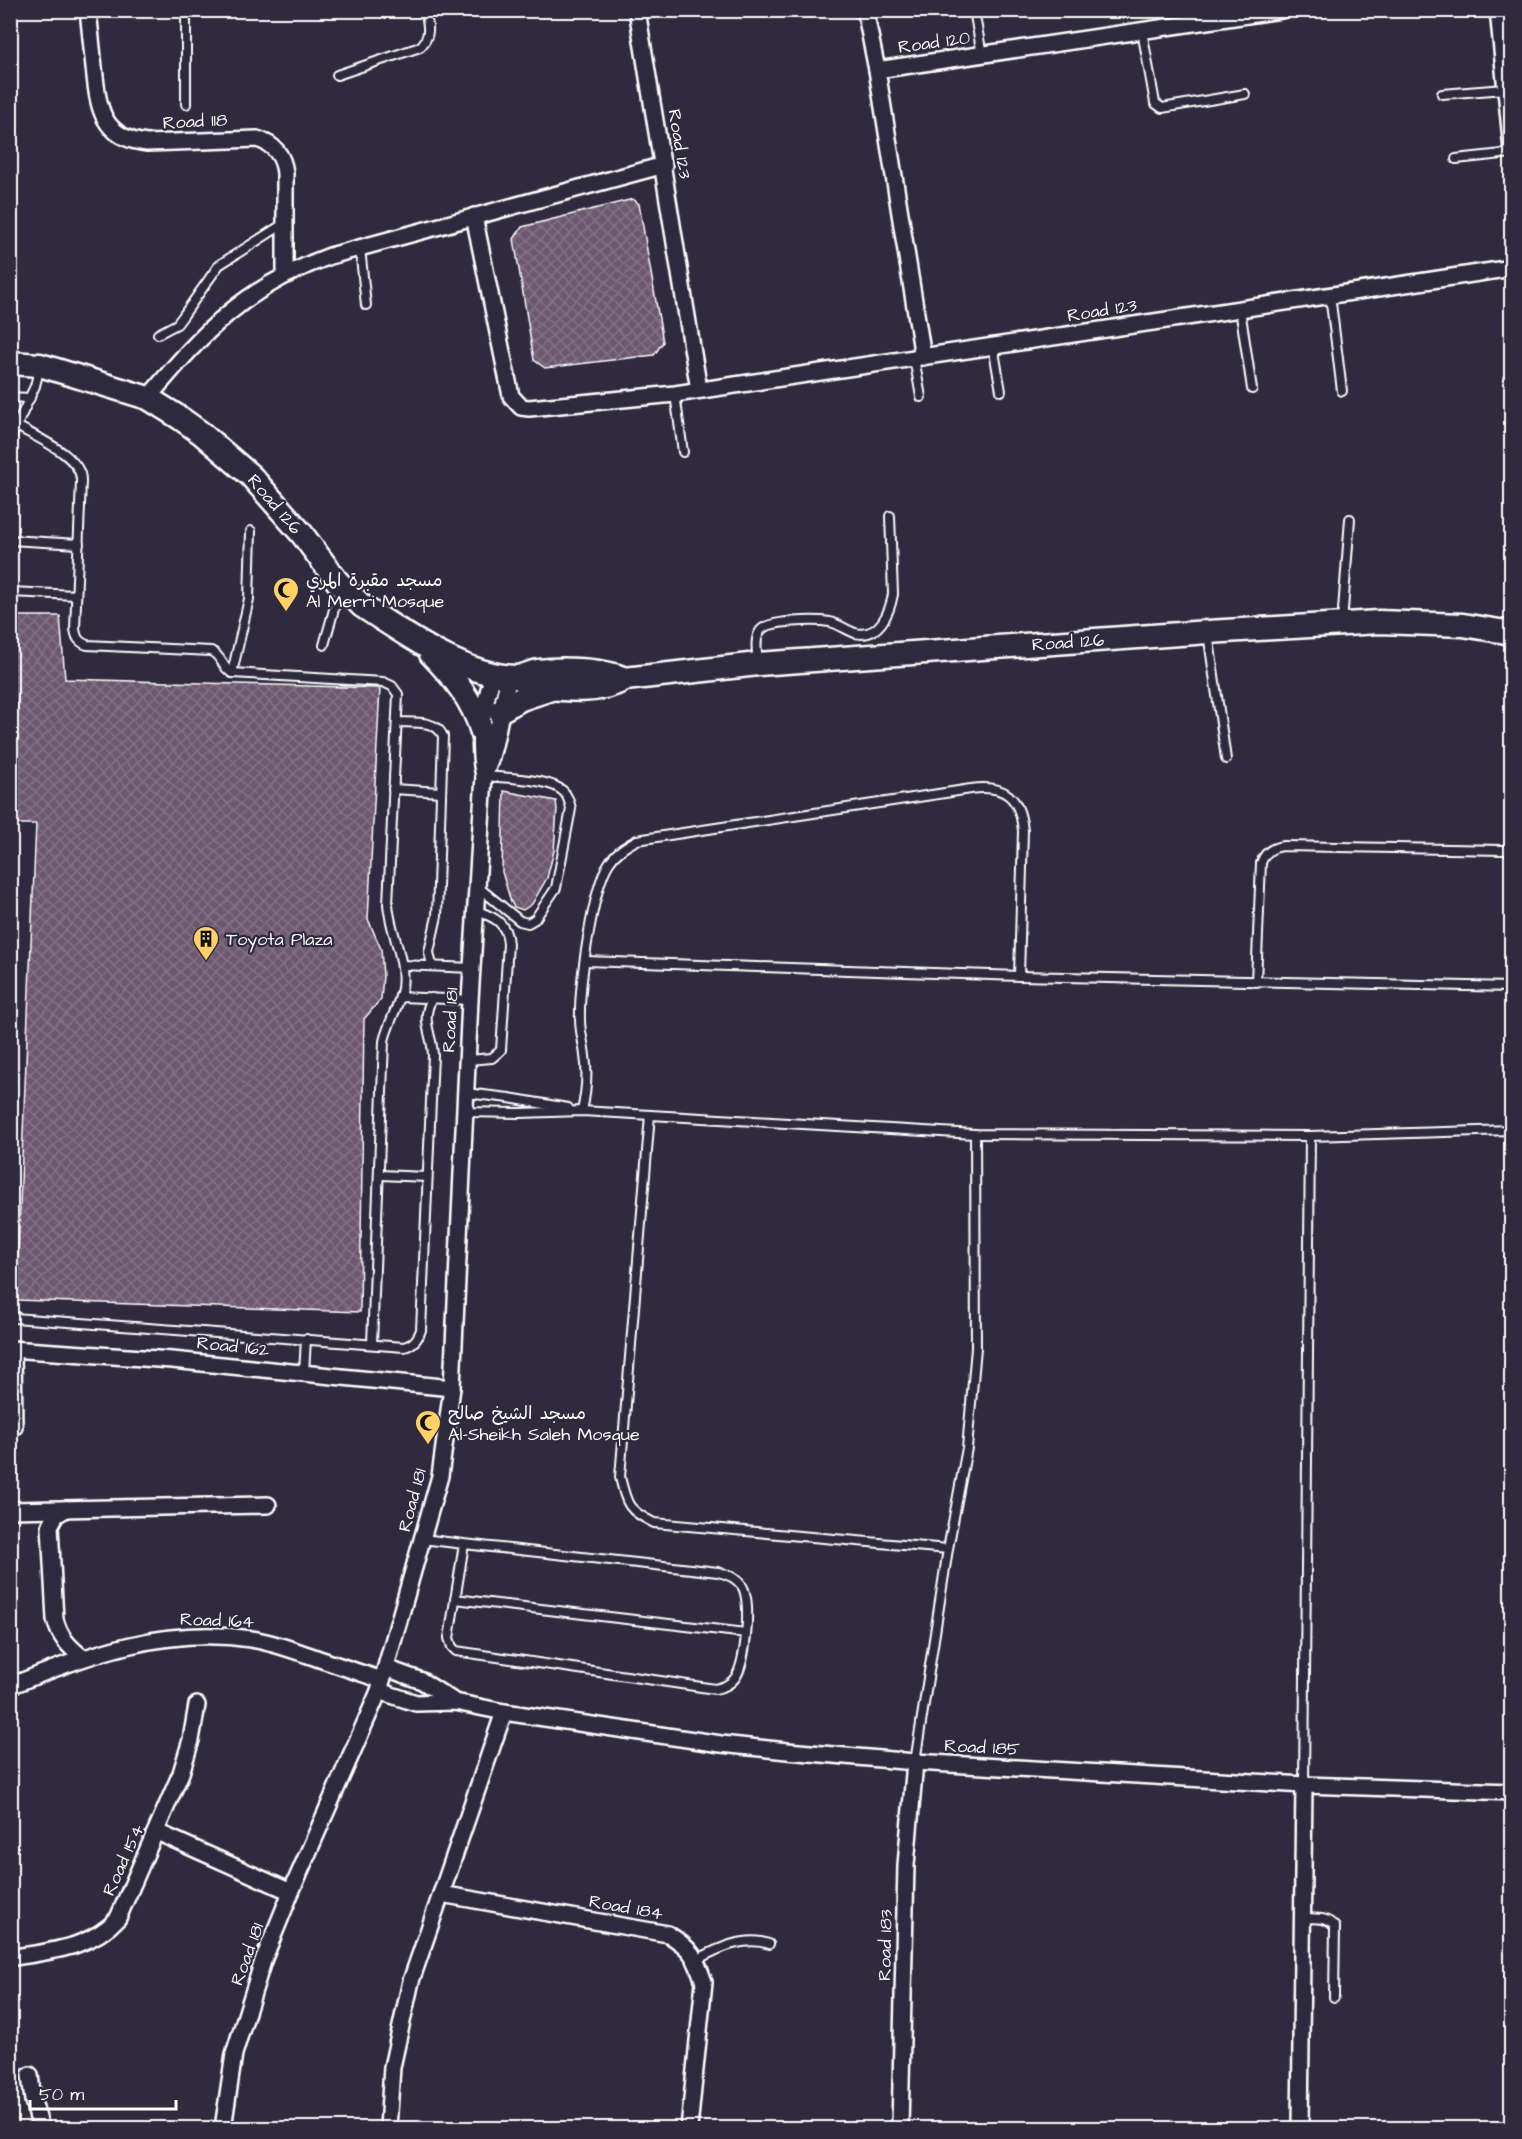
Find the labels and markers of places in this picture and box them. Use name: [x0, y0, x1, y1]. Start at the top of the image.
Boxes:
place label: مسجد مقبرة المري Al Merri Mosque: [306, 568, 444, 614]
mosque icon: مسجد مقبرة المري Al Merri Mosque: [271, 575, 301, 613]
building icon: Toyota Plaza: [191, 924, 221, 962]
place label: Toyota Plaza: [226, 927, 333, 953]
place label: مسجد الشيخ صالح Al-Sheikh Saleh Mosque: [448, 1401, 640, 1447]
mosque icon: مسجد الشيخ صالح Al-Sheikh Saleh Mosque: [413, 1408, 443, 1446]

